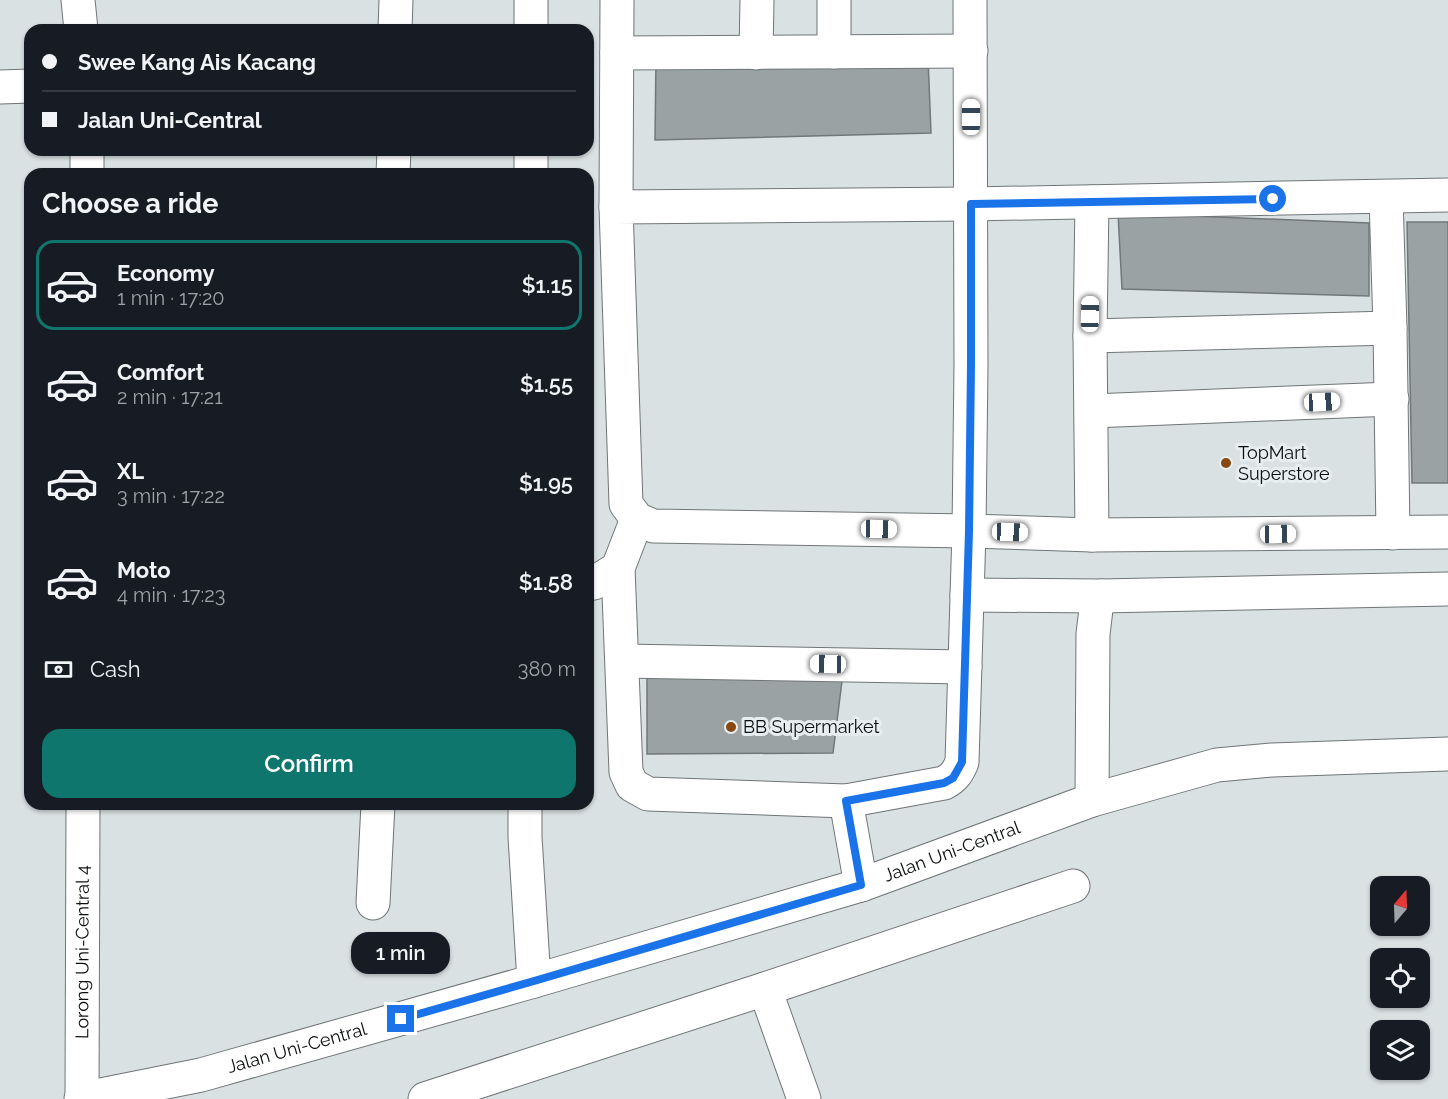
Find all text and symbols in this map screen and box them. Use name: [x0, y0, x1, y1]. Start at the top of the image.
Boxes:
text: Swee Kang Ais Kacang: [78, 49, 316, 75]
car: [962, 99, 980, 135]
text: Jalan Uni-Central: [78, 107, 262, 133]
route start: [1259, 185, 1286, 212]
text: Choose a ride: [42, 188, 218, 219]
icon: car: [45, 258, 99, 312]
text: Economy: [117, 260, 215, 286]
text: $1.15: [522, 272, 573, 298]
text: 1 min · 17:20: [117, 286, 225, 310]
car: [1081, 296, 1099, 332]
icon: car: [45, 357, 99, 411]
text: Comfort: [117, 359, 204, 385]
text: $1.55: [520, 371, 573, 397]
text: 2 min · 17:21: [117, 385, 223, 409]
car: [1304, 392, 1340, 412]
place label: TopMart Superstore: [1238, 442, 1330, 484]
icon: car: [45, 456, 99, 510]
marker: TopMart Superstore: [1219, 456, 1233, 470]
text: XL: [117, 458, 144, 484]
text: $1.95: [519, 470, 573, 496]
text: 3 min · 17:22: [117, 484, 225, 508]
car: [861, 520, 897, 538]
car: [992, 522, 1028, 542]
car: [1260, 525, 1296, 543]
icon: car: [45, 555, 99, 609]
text: Moto: [117, 557, 171, 583]
text: $1.58: [519, 569, 573, 595]
text: 4 min · 17:23: [117, 583, 225, 607]
icon: cash: [42, 653, 75, 686]
car: [810, 655, 846, 673]
text: Cash: [90, 656, 141, 682]
text: 380 m: [518, 657, 576, 681]
place label: BB Supermarket: [743, 716, 879, 737]
marker: BB Supermarket: [724, 720, 738, 734]
button: Confirm: [42, 729, 576, 798]
street label: Jalan Uni-Central: [880, 816, 1023, 886]
street label: Lorong Uni-Central 4: [71, 865, 93, 1039]
north arrow: [1370, 876, 1430, 936]
map controls: [1370, 876, 1430, 1080]
callout: 1 min: [352, 932, 450, 974]
text: 1 min: [376, 941, 425, 965]
button: locate: [1370, 948, 1430, 1008]
route end: [387, 1005, 414, 1032]
street label: Jalan Uni-Central: [225, 1018, 369, 1077]
button: layers: [1370, 1020, 1430, 1080]

